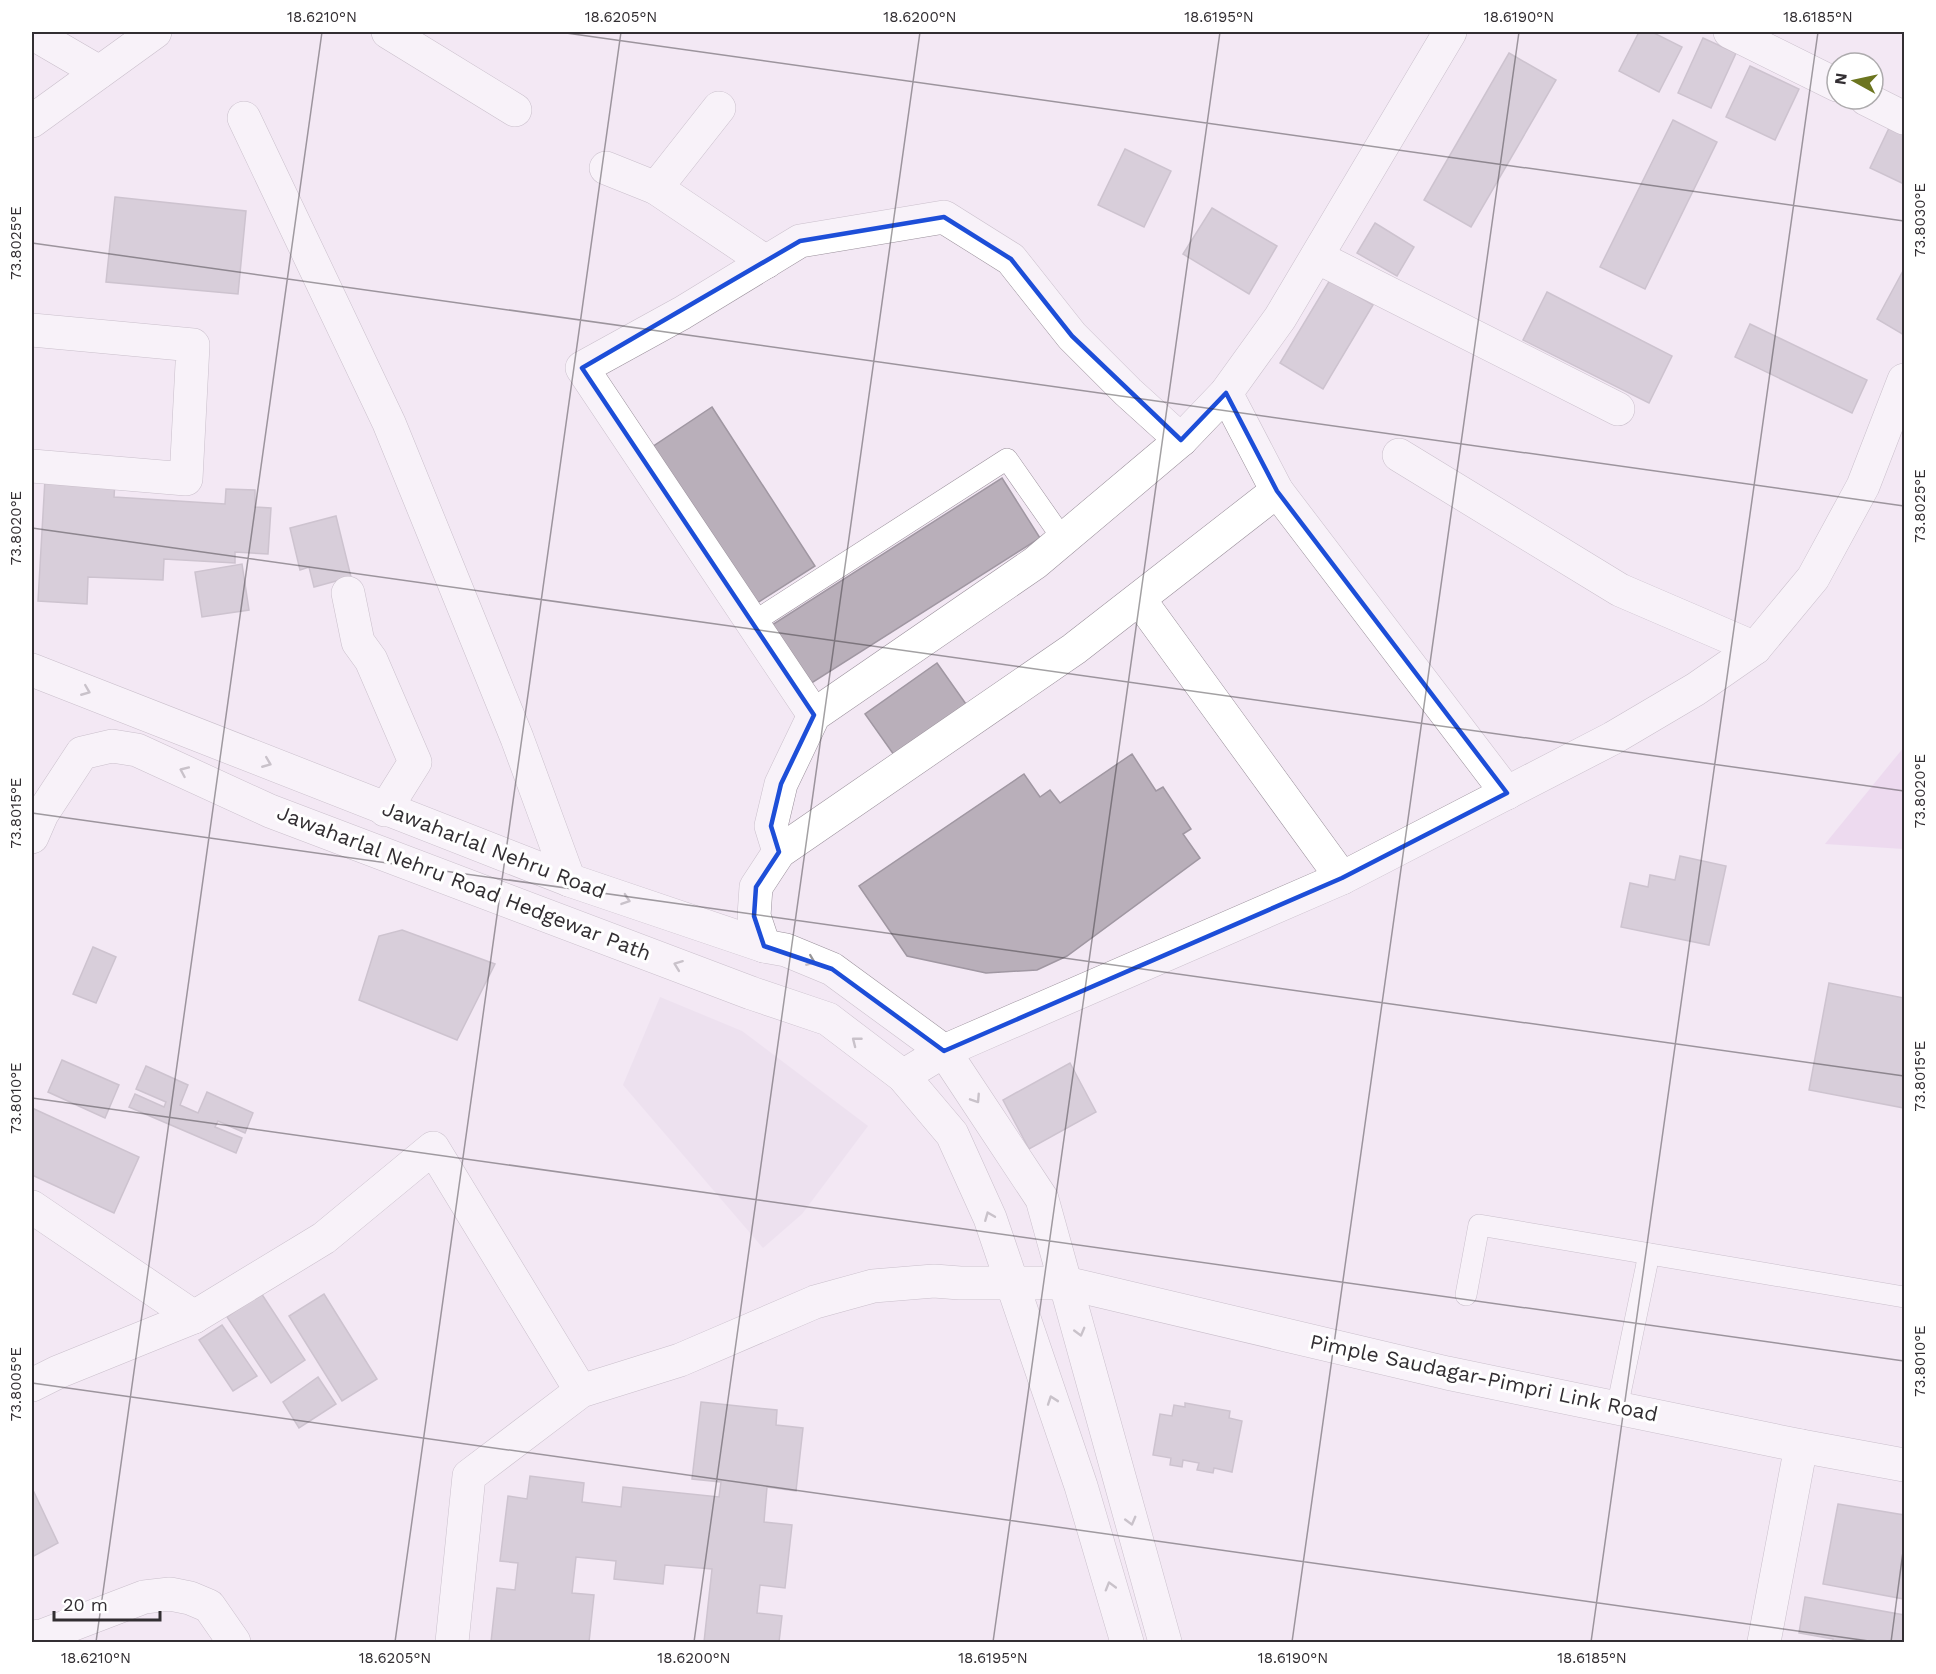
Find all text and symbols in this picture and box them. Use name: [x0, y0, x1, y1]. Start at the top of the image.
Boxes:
text: 18.6210°N: [287, 8, 357, 26]
text: 18.6205°N: [585, 8, 657, 26]
text: 18.6200°N: [883, 8, 957, 26]
text: 18.6195°N: [1184, 8, 1254, 26]
text: 18.6190°N: [1484, 8, 1554, 26]
text: 18.6185°N: [1783, 8, 1853, 26]
north arrow: [1825, 51, 1885, 111]
text: N: [1830, 72, 1851, 86]
text: 73.8030°E: [1911, 183, 1929, 257]
text: 73.8025°E: [7, 206, 25, 280]
text: 73.8025°E: [1911, 469, 1929, 543]
text: 73.8020°E: [7, 491, 25, 565]
one-way arrow: [80, 684, 91, 696]
text: 73.8020°E: [1911, 754, 1929, 828]
one-way arrow: [261, 756, 272, 768]
one-way arrow: [179, 767, 190, 779]
text: 73.8015°E: [7, 778, 25, 848]
street label: Jawaharlal Nehru Road: [379, 795, 609, 904]
street label: Jawaharlal Nehru Road Hedgewar Path: [274, 799, 655, 966]
one-way arrow: [620, 892, 631, 905]
one-way arrow: [805, 954, 816, 966]
one-way arrow: [674, 959, 684, 972]
one-way arrow: [852, 1037, 863, 1048]
text: 73.8015°E: [1911, 1041, 1929, 1111]
text: 73.8010°E: [7, 1062, 25, 1134]
one-way arrow: [969, 1093, 980, 1104]
one-way arrow: [984, 1211, 996, 1222]
text: 73.8010°E: [1911, 1325, 1929, 1397]
one-way arrow: [1073, 1327, 1085, 1337]
street label: Pimple Saudagar-Pimpri Link Road: [1308, 1328, 1660, 1427]
text: 73.8005°E: [7, 1347, 25, 1421]
one-way arrow: [1046, 1395, 1059, 1406]
one-way arrow: [1124, 1515, 1137, 1525]
one-way arrow: [1105, 1581, 1117, 1592]
scale bar: [54, 1584, 160, 1622]
text: 20 m: [63, 1594, 108, 1615]
text: 18.6210°N: [61, 1649, 131, 1667]
text: 18.6205°N: [359, 1649, 431, 1667]
text: 18.6200°N: [657, 1649, 731, 1667]
text: 18.6195°N: [958, 1649, 1028, 1667]
text: 18.6190°N: [1258, 1649, 1328, 1667]
text: 18.6185°N: [1557, 1649, 1627, 1667]

